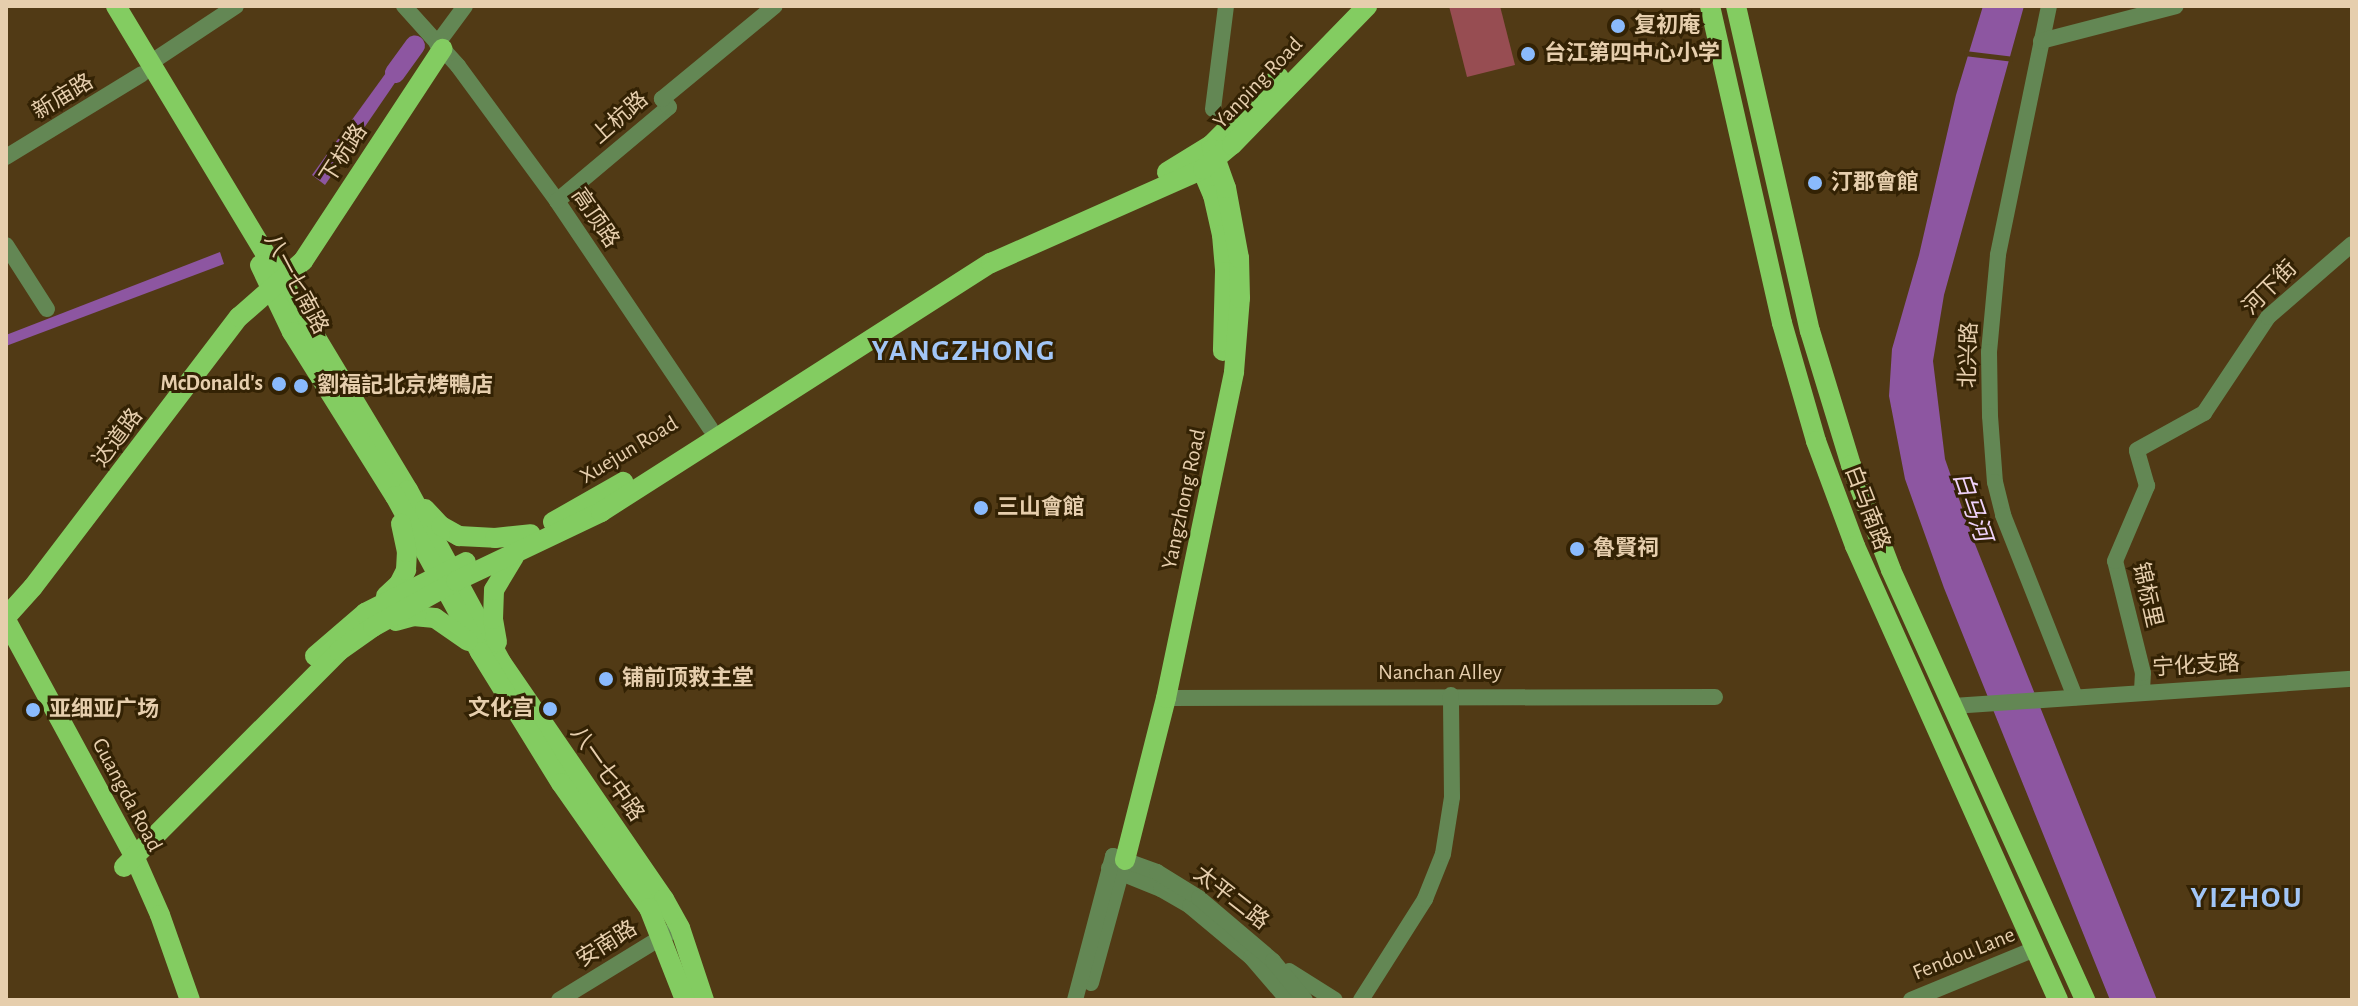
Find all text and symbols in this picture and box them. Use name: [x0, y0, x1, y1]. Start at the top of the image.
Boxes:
place label: 复初庵: [1634, 13, 1700, 39]
marker: 复初庵: [1609, 17, 1627, 35]
street label: Yanping Road: [1208, 32, 1308, 134]
place label: 台江第四中心小学: [1544, 41, 1720, 67]
marker: 台江第四中心小学: [1519, 45, 1537, 63]
street label: 新庙路: [28, 69, 98, 125]
street label: 上杭路: [586, 86, 654, 150]
street label: 下杭路: [315, 119, 373, 189]
place label: 汀郡會館: [1831, 170, 1919, 196]
marker: 汀郡會館: [1806, 174, 1824, 192]
street label: 高顶路: [566, 183, 624, 253]
street label: 八一七南路: [259, 229, 333, 339]
street label: 河下街: [2237, 255, 2303, 321]
street label: 北兴路: [1955, 322, 1983, 388]
district label: YANGZHONG: [872, 333, 1056, 369]
place label: McDonald's: [161, 371, 263, 397]
place label: 劉福記北京烤鴨店: [317, 373, 493, 399]
marker: McDonald's: [270, 375, 288, 393]
marker: 劉福記北京烤鴨店: [292, 377, 310, 395]
street label: 达道路: [88, 404, 148, 472]
street label: Xuejun Road: [575, 410, 683, 490]
street label: Yangzhong Road: [1156, 426, 1212, 572]
street label: 白马南路: [1839, 462, 1895, 554]
water label: 白马河: [1946, 468, 1996, 546]
place label: 三山會館: [997, 495, 1085, 521]
marker: 三山會館: [972, 499, 990, 517]
place label: 魯賢祠: [1593, 536, 1659, 562]
marker: 魯賢祠: [1568, 540, 1586, 558]
street label: 锦标里: [2127, 560, 2167, 630]
street label: 宁化支路: [2151, 651, 2241, 681]
street label: Nanchan Alley: [1378, 660, 1502, 686]
place label: 铺前顶救主堂: [622, 666, 754, 692]
marker: 铺前顶救主堂: [597, 670, 615, 688]
place label: 文化宫: [468, 696, 534, 722]
place label: 亚细亚广场: [49, 697, 159, 723]
marker: 文化宫: [541, 700, 559, 718]
marker: 亚细亚广场: [24, 701, 42, 719]
street label: 八一七中路: [565, 721, 649, 827]
street label: Guangda Road: [86, 734, 168, 856]
street label: 太平二路: [1188, 861, 1274, 935]
district label: YIZHOU: [2190, 880, 2304, 916]
street label: 安南路: [572, 915, 642, 973]
street label: Fendou Lane: [1909, 922, 2019, 986]

